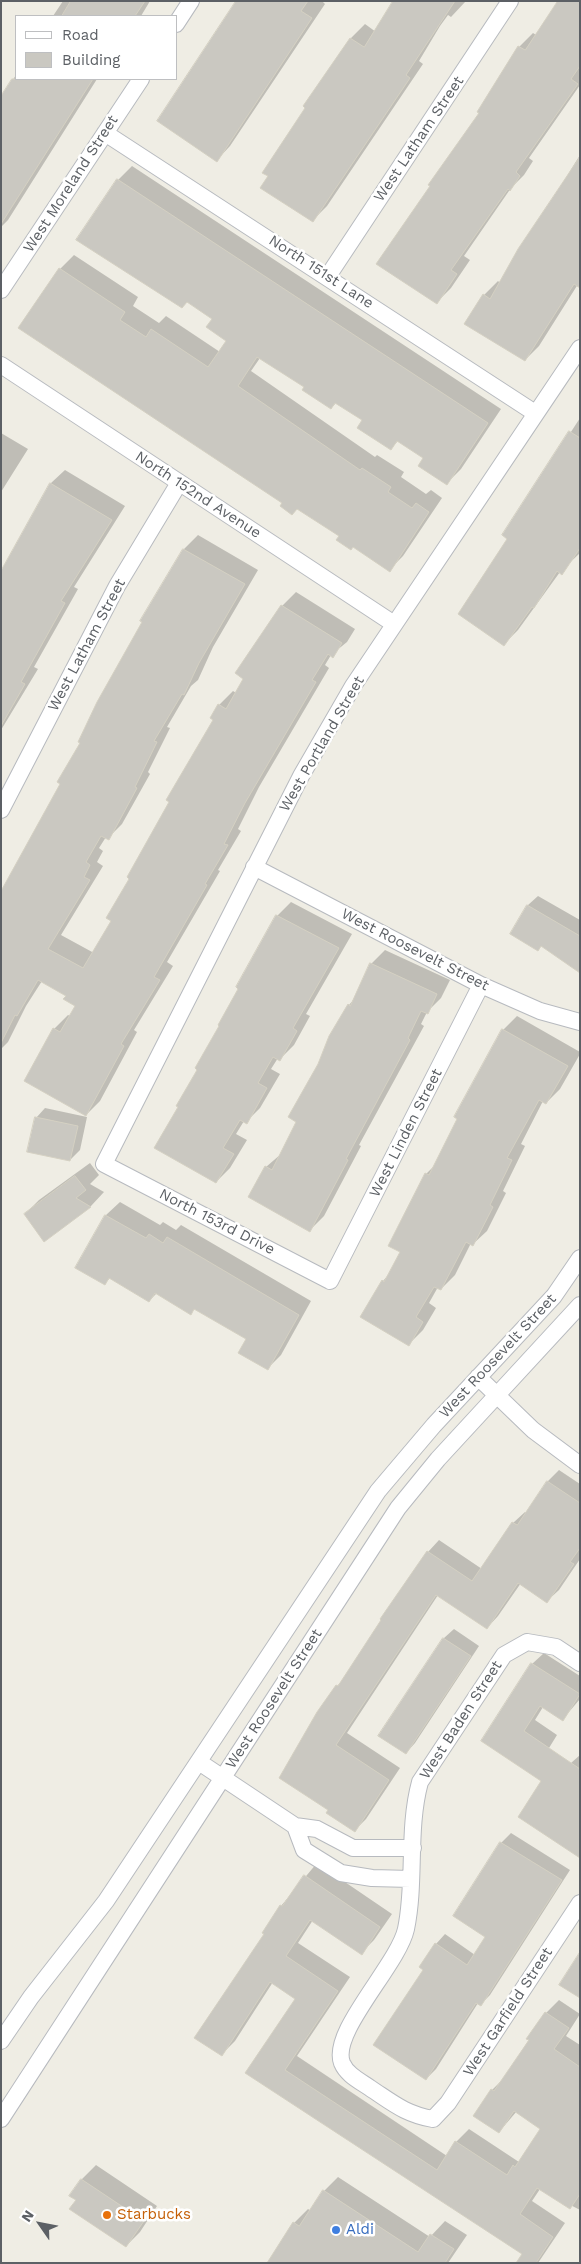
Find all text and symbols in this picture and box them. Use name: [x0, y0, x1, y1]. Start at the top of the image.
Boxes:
legend: [15, 15, 178, 80]
text: Road: [62, 26, 99, 44]
text: Building: [62, 51, 120, 69]
street label: West Latham Street: [370, 73, 468, 205]
street label: West Moreland Street: [20, 112, 122, 256]
street label: North 151st Lane: [265, 231, 377, 313]
street label: North 152nd Avenue: [132, 448, 264, 542]
street label: West Latham Street: [44, 576, 130, 714]
street label: West Portland Street: [276, 673, 368, 815]
street label: West Roosevelt Street: [338, 905, 492, 995]
street label: West Linden Street: [366, 1066, 446, 1200]
street label: North 153rd Drive: [156, 1185, 278, 1259]
street label: West Roosevelt Street: [436, 1290, 560, 1422]
street label: West Roosevelt Street: [222, 1626, 326, 1772]
street label: West Baden Street: [416, 1657, 506, 1783]
street label: West Garfield Street: [460, 1944, 556, 2080]
north arrow: [15, 2199, 65, 2249]
place label: Starbucks: [117, 2206, 191, 2224]
text: N: [18, 2207, 37, 2225]
marker: Starbucks: [101, 2209, 113, 2221]
place label: Aldi: [346, 2221, 374, 2239]
marker: Aldi: [330, 2224, 342, 2236]

